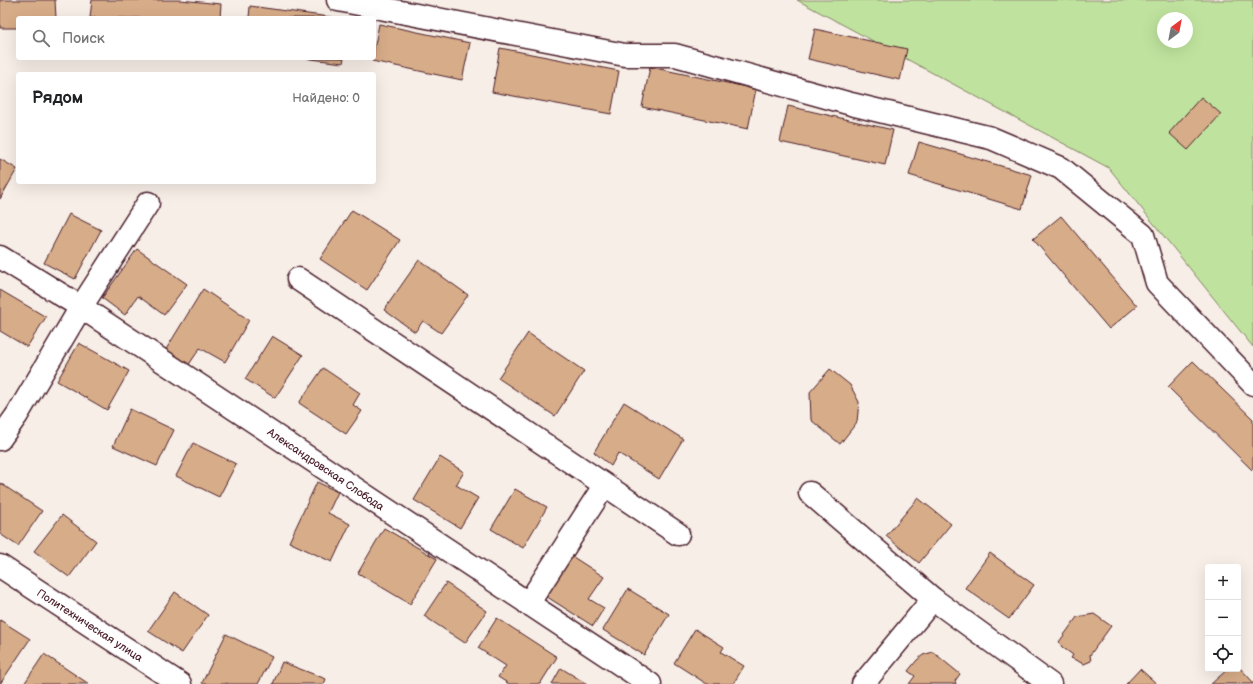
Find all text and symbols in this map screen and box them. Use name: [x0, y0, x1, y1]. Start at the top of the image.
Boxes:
north arrow: [1157, 12, 1193, 48]
search box: [16, 16, 376, 60]
icon: search: [30, 27, 52, 49]
text: Поиск: [62, 29, 105, 48]
text: Рядом: [32, 88, 83, 108]
text: Найдено: 0: [292, 90, 360, 106]
street label: Александровская Слобода: [264, 425, 387, 514]
map controls: [1205, 564, 1241, 672]
button: +: [1205, 564, 1241, 600]
street label: Политехническая улица: [34, 586, 146, 665]
button: −: [1205, 600, 1241, 636]
button: locate: [1205, 636, 1241, 672]

